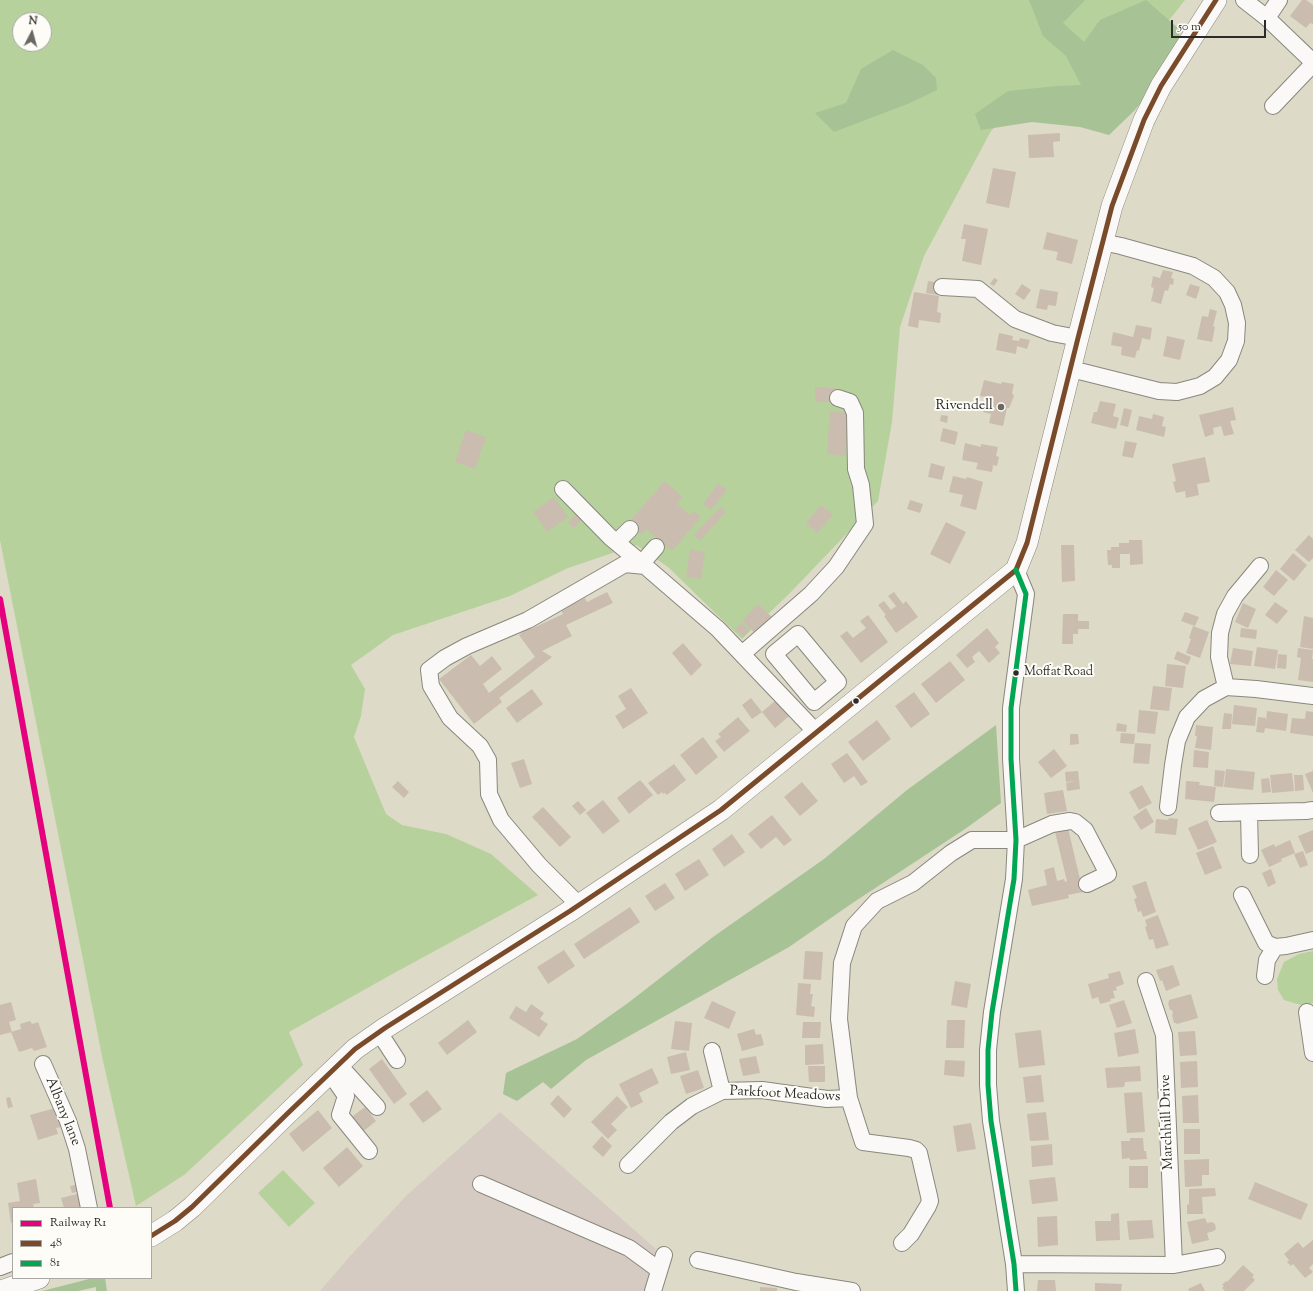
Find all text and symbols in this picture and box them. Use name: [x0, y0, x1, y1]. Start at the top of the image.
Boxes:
north arrow: [12, 12, 52, 52]
scale bar: [1173, 12, 1268, 38]
text: N: [28, 13, 38, 29]
text: 50 m: [1178, 18, 1201, 36]
place label: Rivendell: [935, 399, 993, 415]
marker: Rivendell: [996, 402, 1006, 412]
place label: Moffat Road: [1024, 665, 1093, 681]
marker: Moffat Road: [1011, 668, 1021, 678]
unlabelled marker: [851, 696, 861, 706]
street label: Marchhill Drive: [1158, 1074, 1178, 1170]
street label: Albany lane: [41, 1075, 83, 1149]
street label: Parkfoot Meadows: [729, 1084, 841, 1106]
legend: [12, 1207, 152, 1279]
text: Railway R1: [50, 1214, 106, 1232]
text: 48: [50, 1234, 62, 1252]
text: 81: [50, 1254, 60, 1272]

